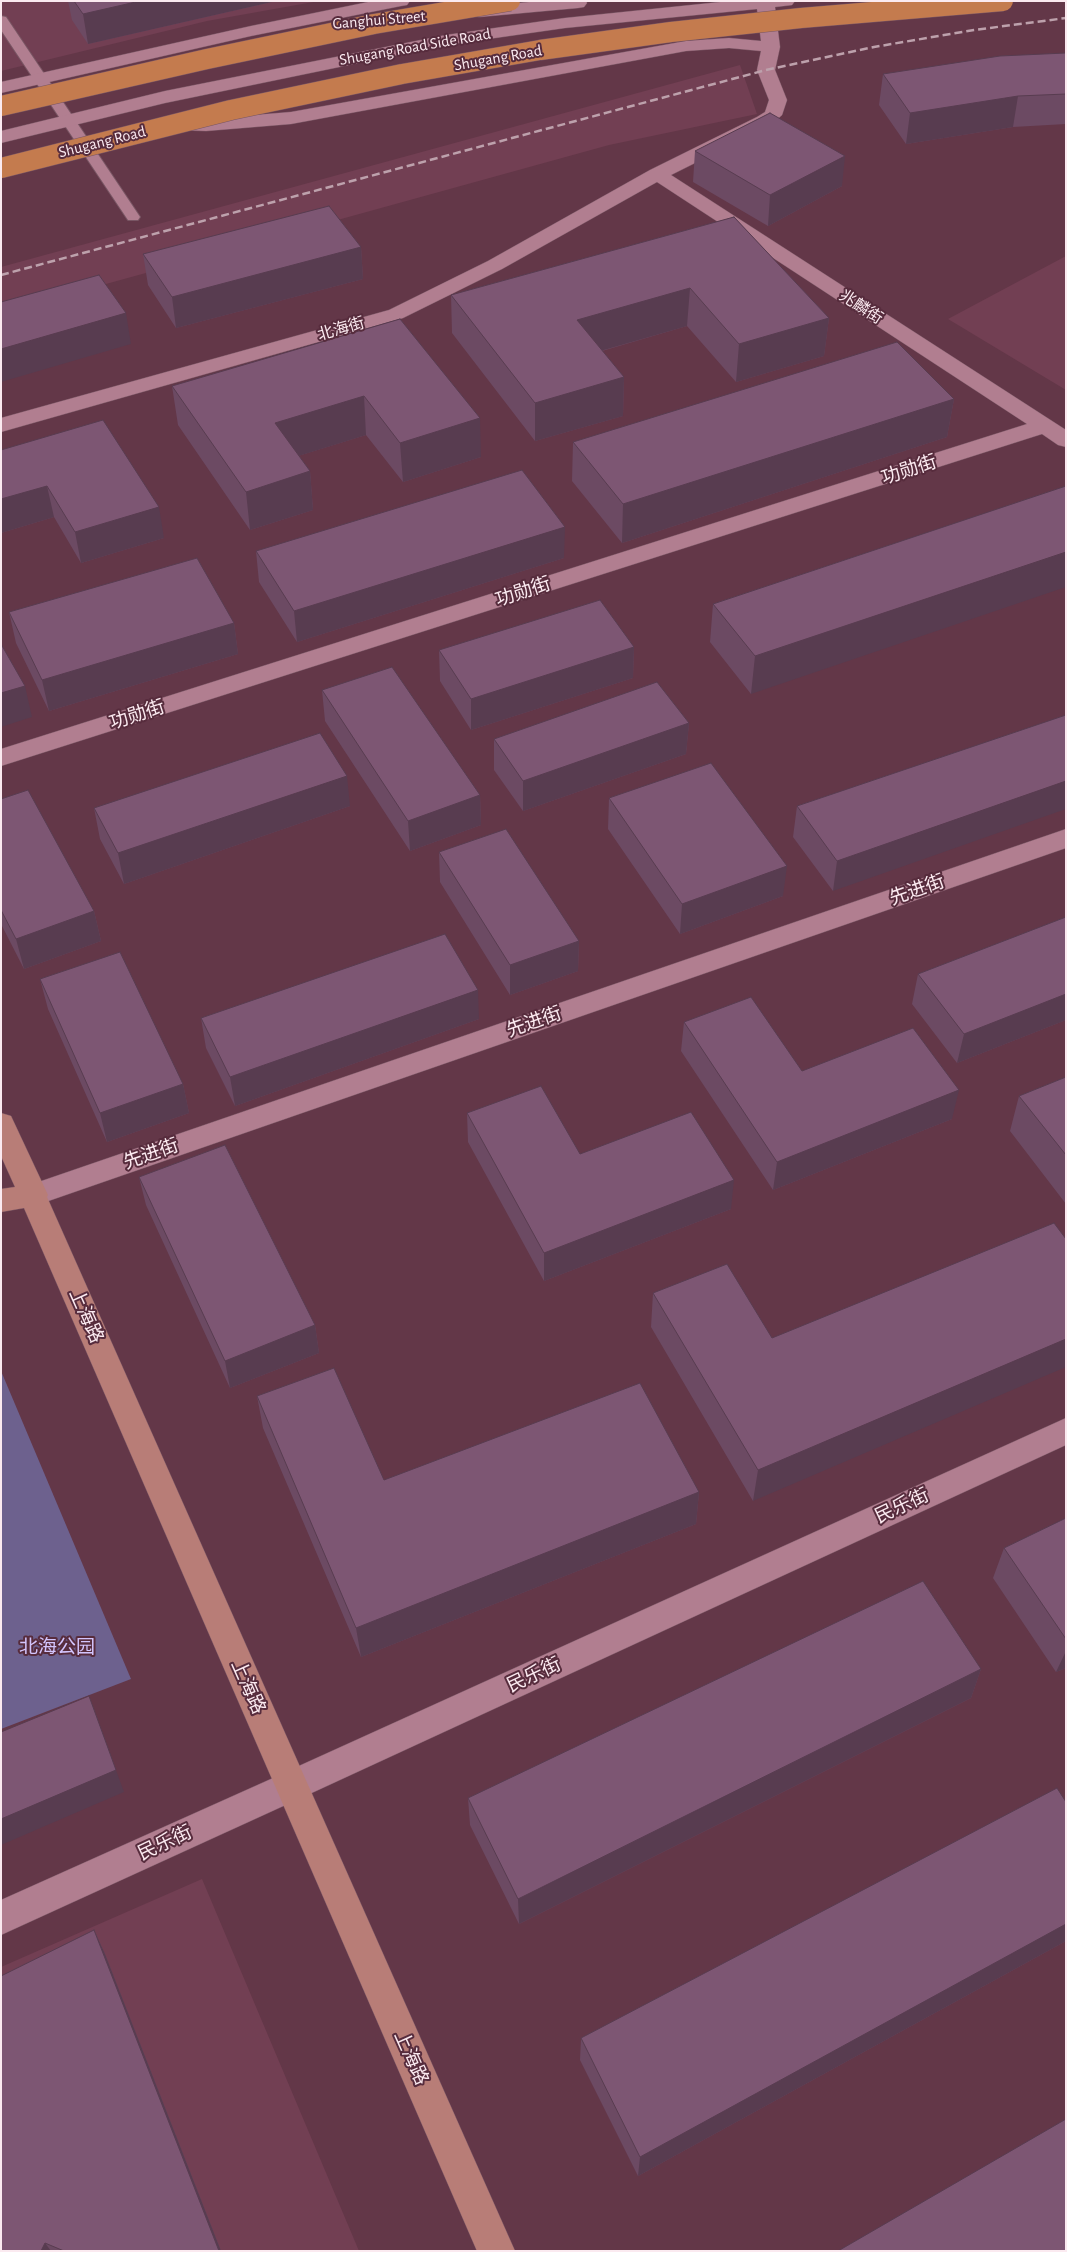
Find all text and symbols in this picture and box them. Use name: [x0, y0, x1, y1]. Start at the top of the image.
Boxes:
street label: Ganghui Street: [332, 6, 426, 34]
street label: Shugang Road Side Road: [338, 24, 492, 70]
street label: Shugang Road: [452, 41, 544, 75]
street label: Shugang Road: [56, 122, 148, 162]
street label: 兆麟街: [836, 286, 886, 328]
street label: 北海街: [315, 313, 367, 345]
street label: 功勋街: [878, 450, 940, 490]
street label: 功勋街: [492, 572, 554, 612]
street label: 功勋街: [106, 695, 168, 735]
street label: 先进街: [886, 870, 948, 910]
street label: 先进街: [503, 1002, 565, 1042]
street label: 先进街: [120, 1134, 182, 1174]
street label: 上海路: [64, 1285, 108, 1347]
street label: 民乐街: [871, 1484, 933, 1528]
park label: 北海公园: [19, 1636, 95, 1658]
street label: 民乐街: [503, 1653, 565, 1697]
street label: 上海路: [226, 1656, 270, 1718]
street label: 民乐街: [134, 1821, 196, 1865]
street label: 上海路: [389, 2027, 433, 2089]

